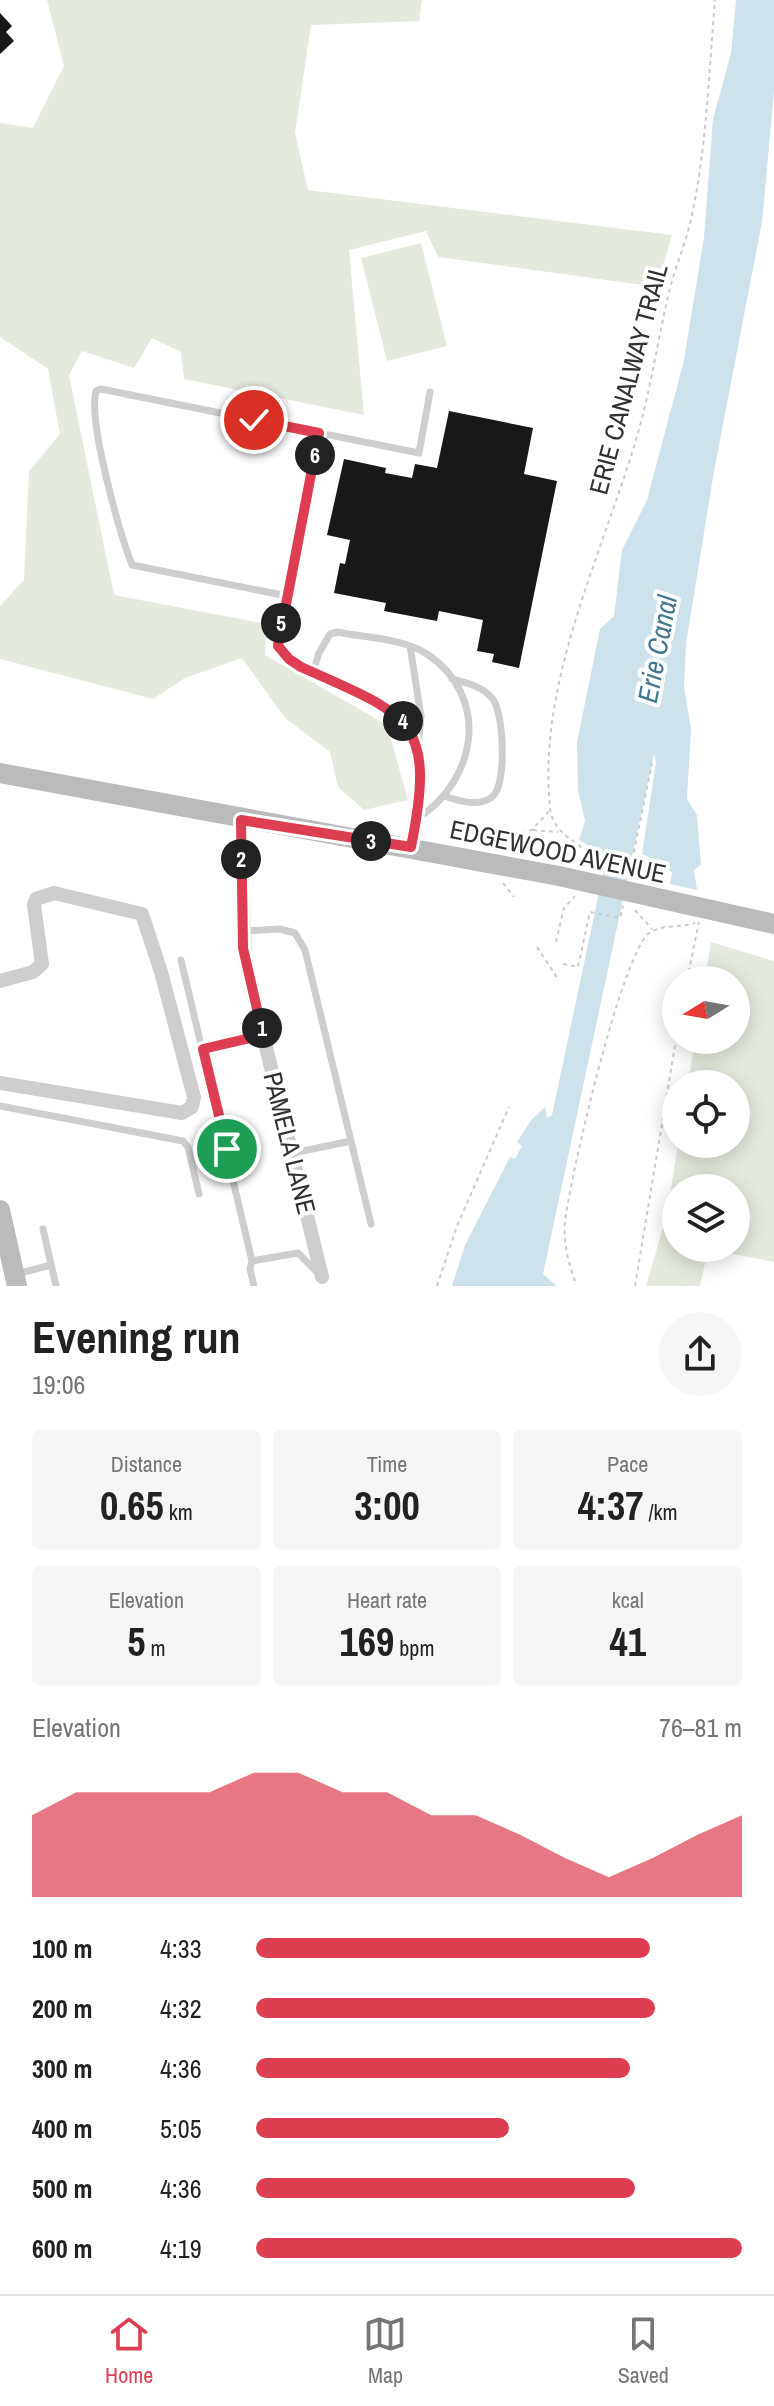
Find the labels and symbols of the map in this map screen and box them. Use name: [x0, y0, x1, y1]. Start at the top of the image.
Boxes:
street label: ERIE CANALWAY TRAIL: [580, 260, 676, 498]
pin: [220, 386, 288, 454]
pin: 6: [295, 435, 335, 475]
water label: Erie Canal: [628, 591, 686, 706]
pin: 5: [261, 603, 301, 643]
pin: 4: [383, 701, 423, 741]
street label: EDGEWOOD AVENUE: [447, 811, 669, 891]
pin: 3: [351, 821, 391, 861]
pin: 2: [221, 839, 261, 879]
north arrow: [662, 966, 750, 1054]
pin: 1: [242, 1008, 282, 1048]
street label: PAMELA LANE: [255, 1068, 325, 1218]
pin: [193, 1115, 261, 1183]

